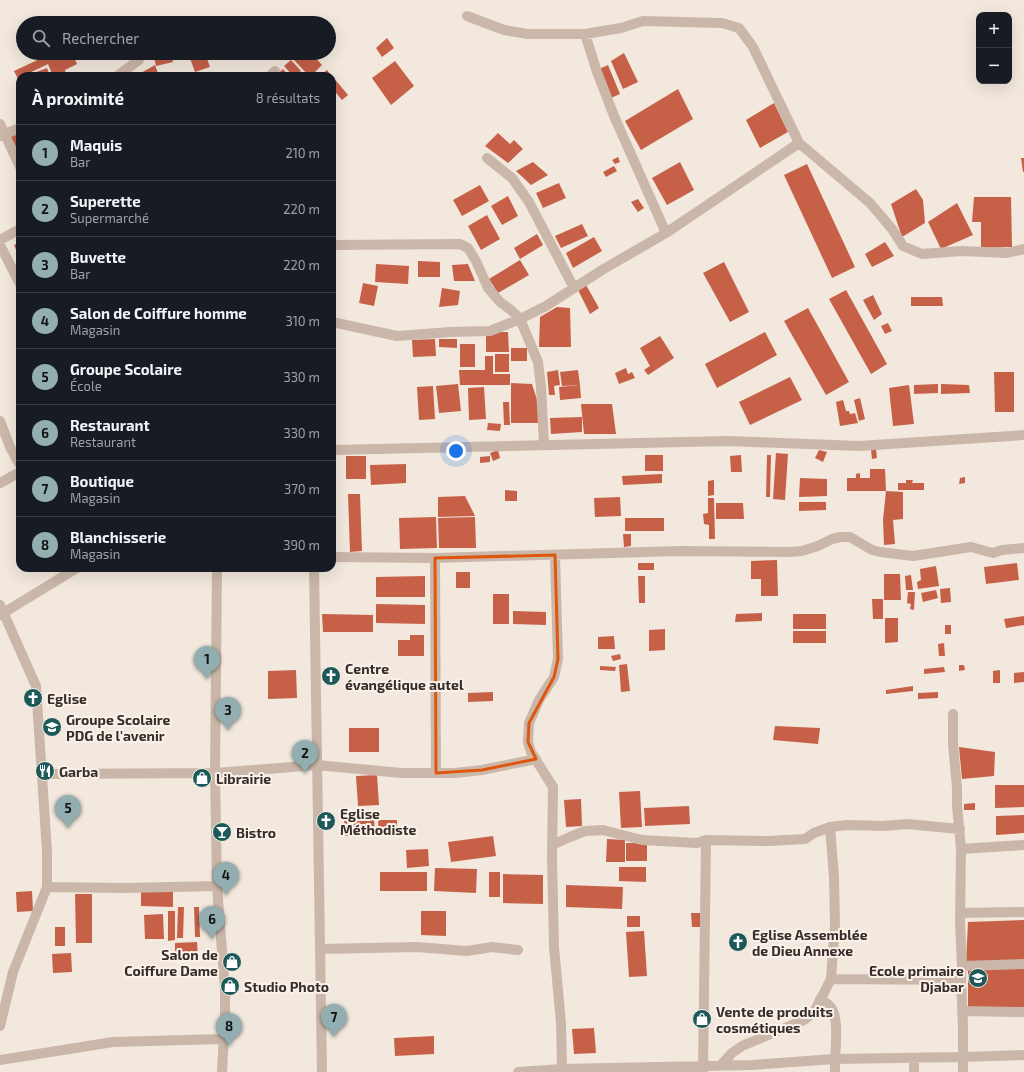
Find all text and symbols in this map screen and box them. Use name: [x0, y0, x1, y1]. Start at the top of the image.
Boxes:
map controls: [976, 12, 1012, 84]
button: +: [976, 12, 1012, 48]
search box: [16, 16, 336, 60]
icon: search: [30, 27, 52, 49]
text: Rechercher: [62, 29, 139, 47]
button: −: [976, 48, 1012, 84]
text: À proximité: [32, 88, 124, 108]
text: 8 résultats: [256, 90, 320, 106]
text: Maquis: [70, 136, 122, 154]
text: 1: [42, 145, 48, 161]
text: 210 m: [285, 145, 320, 161]
text: Bar: [70, 154, 90, 170]
text: Superette: [70, 192, 141, 210]
text: 2: [41, 201, 49, 217]
text: 220 m: [283, 201, 320, 217]
text: Supermarché: [70, 210, 149, 226]
text: Buvette: [70, 248, 126, 266]
text: 3: [41, 257, 49, 273]
text: 220 m: [283, 257, 320, 273]
text: Bar: [70, 266, 90, 282]
text: Salon de Coiffure homme: [70, 304, 247, 322]
text: 4: [41, 313, 49, 329]
text: 310 m: [285, 313, 320, 329]
text: Magasin: [70, 322, 120, 338]
text: Groupe Scolaire: [70, 360, 182, 378]
text: 5: [41, 369, 49, 385]
text: 330 m: [283, 369, 320, 385]
text: École: [70, 378, 102, 394]
text: Restaurant: [70, 416, 150, 434]
text: 6: [41, 425, 49, 441]
text: 330 m: [283, 425, 320, 441]
text: Restaurant: [70, 434, 136, 450]
your location: [446, 441, 466, 461]
text: Boutique: [70, 472, 134, 490]
text: 7: [42, 481, 48, 497]
text: 370 m: [284, 481, 320, 497]
text: Magasin: [70, 490, 120, 506]
text: Blanchisserie: [70, 528, 166, 546]
text: 8: [41, 537, 49, 553]
text: 390 m: [283, 537, 320, 553]
text: Magasin: [70, 546, 120, 562]
pin: 1: [194, 646, 220, 679]
place label: Centre évangélique autel: [345, 660, 464, 693]
church icon: Centre évangélique autel: [320, 665, 342, 687]
church icon: Eglise: [22, 687, 44, 709]
place label: Eglise: [47, 690, 87, 707]
pin: 3: [215, 697, 241, 730]
place label: Groupe Scolaire PDG de l'avenir: [66, 711, 171, 744]
school or university icon: Groupe Scolaire PDG de l'avenir: [41, 716, 63, 738]
pin: 2: [292, 740, 318, 773]
restaurant icon: Garba: [34, 760, 56, 782]
place label: Garba: [59, 763, 98, 780]
shop icon: Librairie: [191, 767, 213, 789]
place label: Librairie: [216, 770, 271, 787]
pin: 5: [55, 795, 81, 828]
place label: Eglise Méthodiste: [340, 805, 417, 838]
church icon: Eglise Méthodiste: [315, 810, 337, 832]
bar icon: Bistro: [211, 821, 233, 843]
place label: Bistro: [236, 824, 276, 841]
pin: 4: [213, 862, 239, 895]
pin: 6: [199, 906, 225, 939]
place label: Eglise Assemblée de Dieu Annexe: [752, 926, 868, 959]
church icon: Eglise Assemblée de Dieu Annexe: [727, 931, 749, 953]
place label: Salon de Coiffure Dame: [124, 946, 218, 979]
shop icon: Salon de Coiffure Dame: [221, 951, 243, 973]
place label: Ecole primaire Djabar: [869, 962, 964, 995]
school or university icon: Ecole primaire Djabar: [967, 967, 989, 989]
shop icon: Studio Photo: [219, 975, 241, 997]
place label: Studio Photo: [244, 978, 329, 995]
place label: Vente de produits cosmétiques: [716, 1003, 833, 1036]
pin: 7: [321, 1004, 347, 1037]
shop icon: Vente de produits cosmétiques: [691, 1008, 713, 1030]
pin: 8: [216, 1013, 242, 1046]

